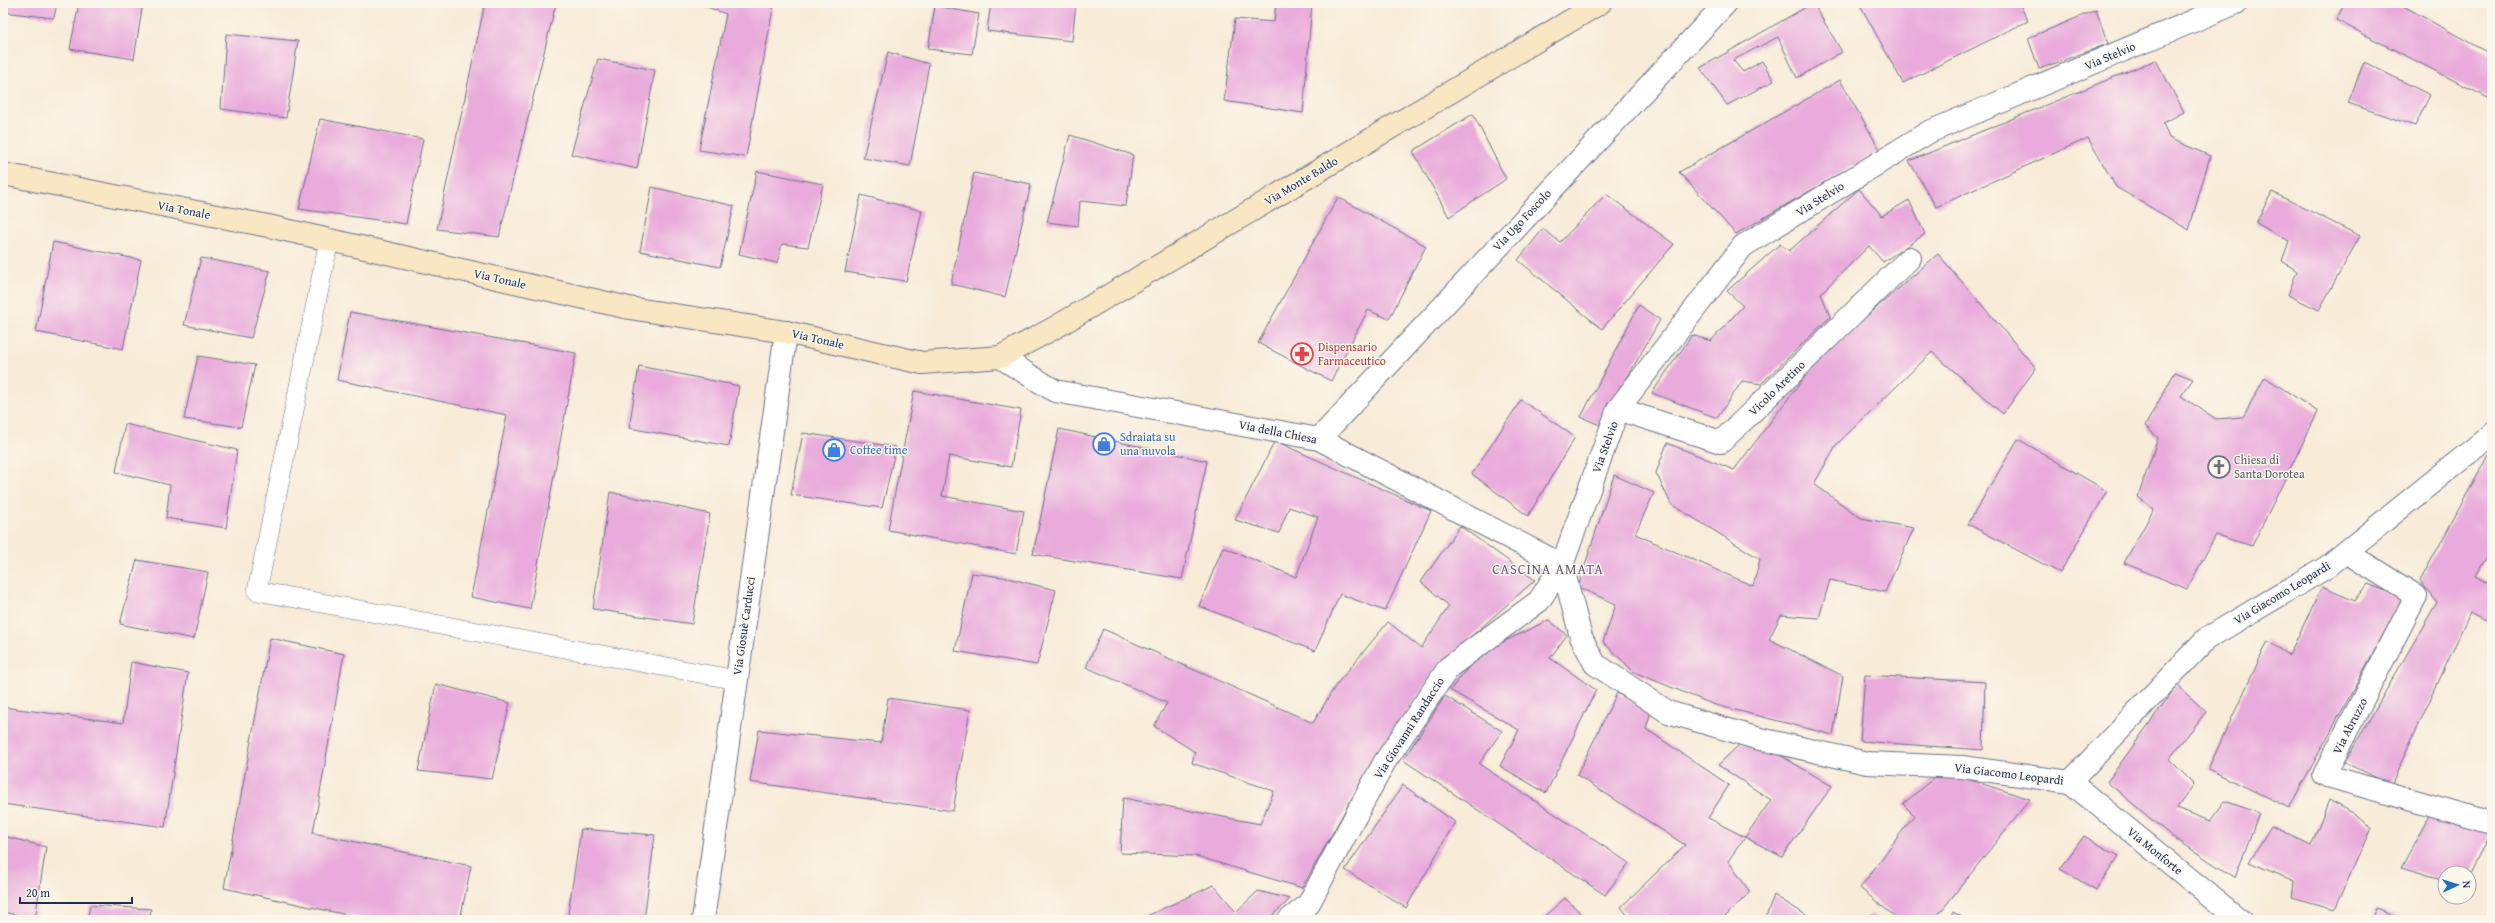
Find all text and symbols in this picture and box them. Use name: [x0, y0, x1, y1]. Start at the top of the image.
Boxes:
street label: Via Stelvio: [2082, 37, 2138, 74]
street label: Via Monte Baldo: [1261, 152, 1341, 209]
street label: Via Stelvio: [1792, 177, 1847, 220]
street label: Via Ugo Foscolo: [1488, 185, 1555, 254]
street label: Via Tonale: [156, 196, 212, 223]
street label: Via Tonale: [472, 264, 528, 293]
street label: Via Tonale: [790, 324, 846, 353]
place label: Dispensario Farmaceutico: [1318, 338, 1386, 369]
pharmacy icon: Dispensario Farmaceutico: [1289, 341, 1315, 367]
street label: Vicolo Aretino: [1745, 356, 1809, 419]
street label: Via della Chiesa: [1238, 416, 1319, 447]
street label: Via Stelvio: [1587, 418, 1622, 475]
place label: Sdraiata su una nuvola: [1120, 428, 1176, 459]
shop icon: Sdraiata su una nuvola: [1091, 431, 1117, 457]
shop icon: Coffee time: [821, 437, 847, 463]
place label: Coffee time: [850, 441, 908, 458]
place label: Chiesa di Santa Dorotea: [2234, 451, 2305, 482]
church icon: Chiesa di Santa Dorotea: [2206, 454, 2232, 480]
street label: Via Giacomo Leopardi: [2230, 557, 2334, 628]
district label: CASCINA AMATA: [1492, 559, 1604, 579]
street label: Via Giosuè Carducci: [728, 575, 759, 676]
street label: Via Giovanni Randaccio: [1369, 673, 1448, 782]
street label: Via Abruzzo: [2328, 695, 2371, 757]
street label: Via Giacomo Leopardi: [1953, 758, 2065, 789]
street label: Via Monforte: [2124, 823, 2187, 879]
north arrow: [2437, 865, 2477, 905]
scale bar: [20, 879, 132, 905]
text: N: [2459, 880, 2475, 889]
text: 20 m: [26, 884, 50, 901]

